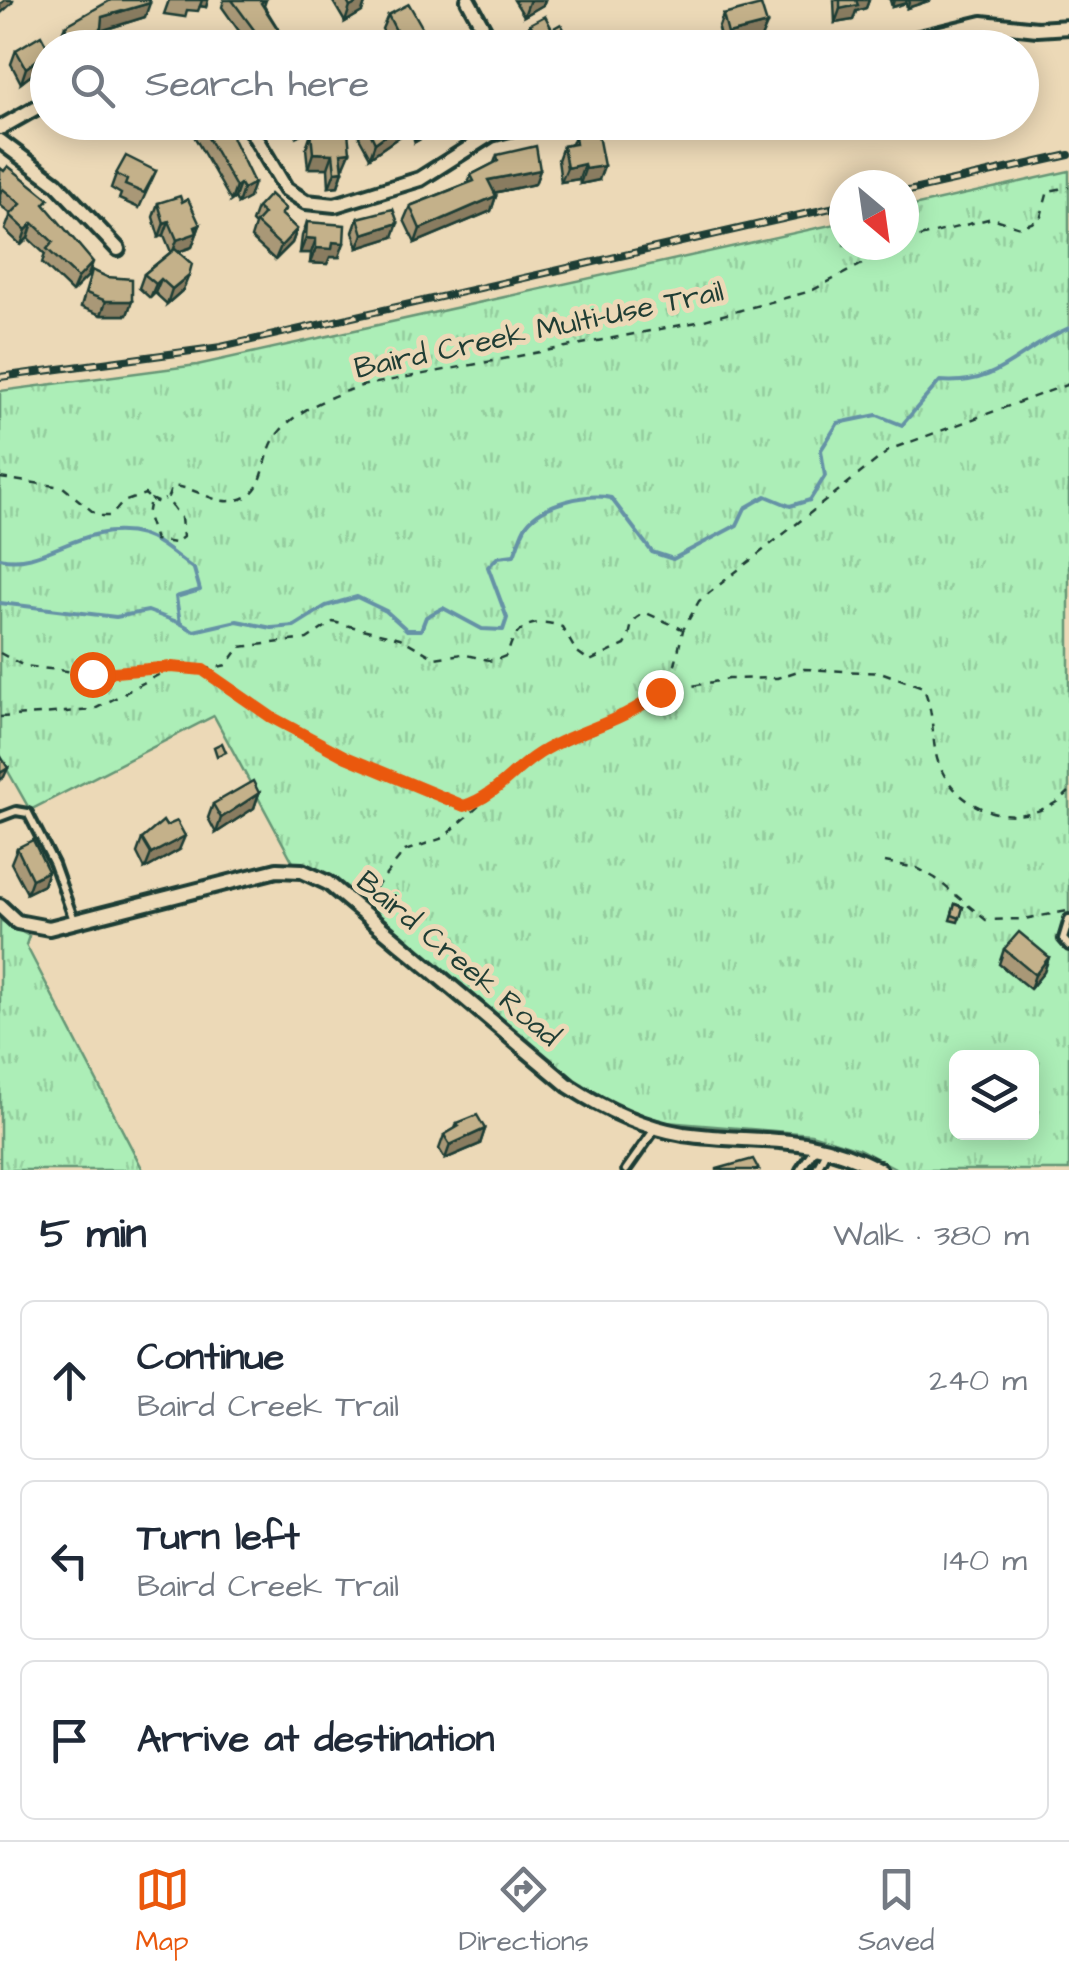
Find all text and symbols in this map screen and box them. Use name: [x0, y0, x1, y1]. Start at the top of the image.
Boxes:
search box: [30, 30, 1039, 140]
icon: search: [65, 58, 120, 113]
text: Search here: [145, 59, 369, 111]
north arrow: [829, 170, 919, 260]
street label: Baird Creek Multi-Use Trail: [351, 270, 727, 390]
route start: [70, 652, 116, 698]
route end: [638, 670, 684, 716]
street label: Baird Creek Road: [347, 861, 569, 1057]
map controls: [949, 1050, 1039, 1140]
button: layers: [949, 1050, 1039, 1140]
text: 5 min: [40, 1206, 147, 1264]
text: Walk · 380 m: [833, 1213, 1029, 1258]
text: Continue: [137, 1332, 284, 1384]
icon: ahead: [42, 1353, 97, 1408]
text: 240 m: [929, 1358, 1027, 1403]
text: Baird Creek Trail: [137, 1384, 399, 1429]
text: Turn left: [137, 1512, 300, 1564]
icon: left: [42, 1533, 97, 1588]
text: 140 m: [943, 1538, 1027, 1583]
text: Baird Creek Trail: [137, 1564, 399, 1609]
icon: arrive: [42, 1713, 97, 1768]
text: Arrive at destination: [137, 1714, 494, 1766]
tab: Map: [135, 1862, 190, 1961]
tab: Directions: [459, 1862, 589, 1961]
tab: Saved: [858, 1862, 934, 1961]

